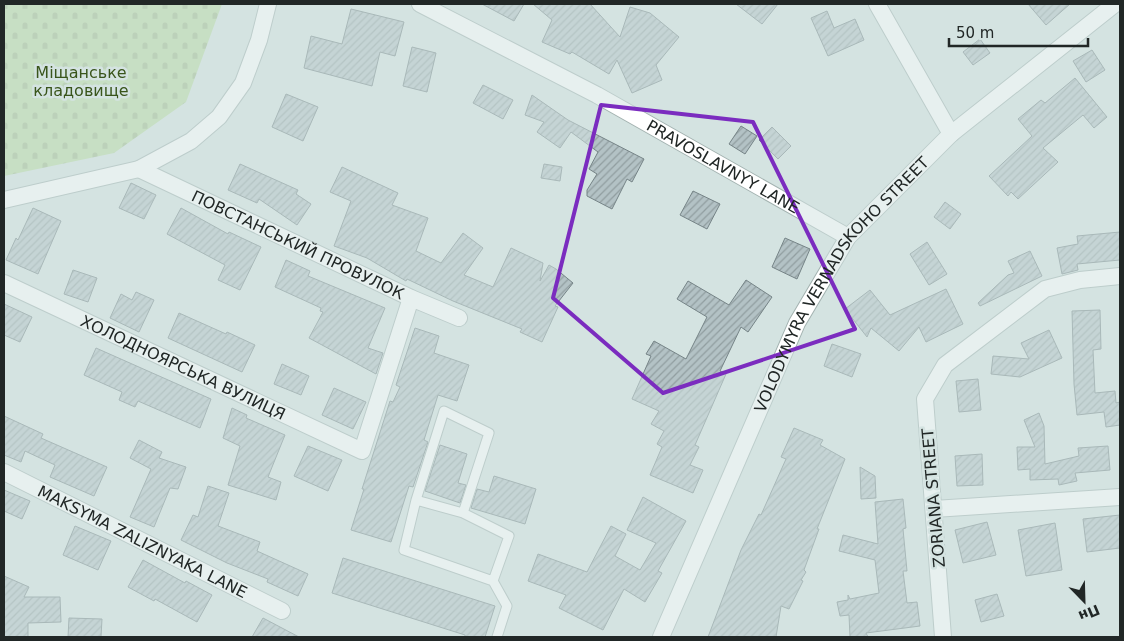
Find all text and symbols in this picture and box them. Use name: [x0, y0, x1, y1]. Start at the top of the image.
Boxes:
scale bar: [949, 15, 1088, 47]
text: 50 m: [956, 24, 994, 42]
park label: Міщанське кладовище: [33, 63, 129, 100]
street label: PRAVOSLAVNYY LANE: [643, 116, 803, 218]
street label: VOLODYMYRA VERNADSKOHO STREET: [750, 153, 933, 415]
street label: ПОВСТАНСЬКИЙ ПРОВУЛОК: [188, 186, 408, 304]
street label: ХОЛОДНОЯРСЬКА ВУЛИЦЯ: [78, 311, 288, 424]
street label: ZORIANA STREET: [918, 427, 949, 568]
street label: MAKSYMA ZALIZNYAKA LANE: [35, 481, 250, 602]
north arrow: [1059, 576, 1109, 626]
text: Пн: [1076, 601, 1102, 625]

